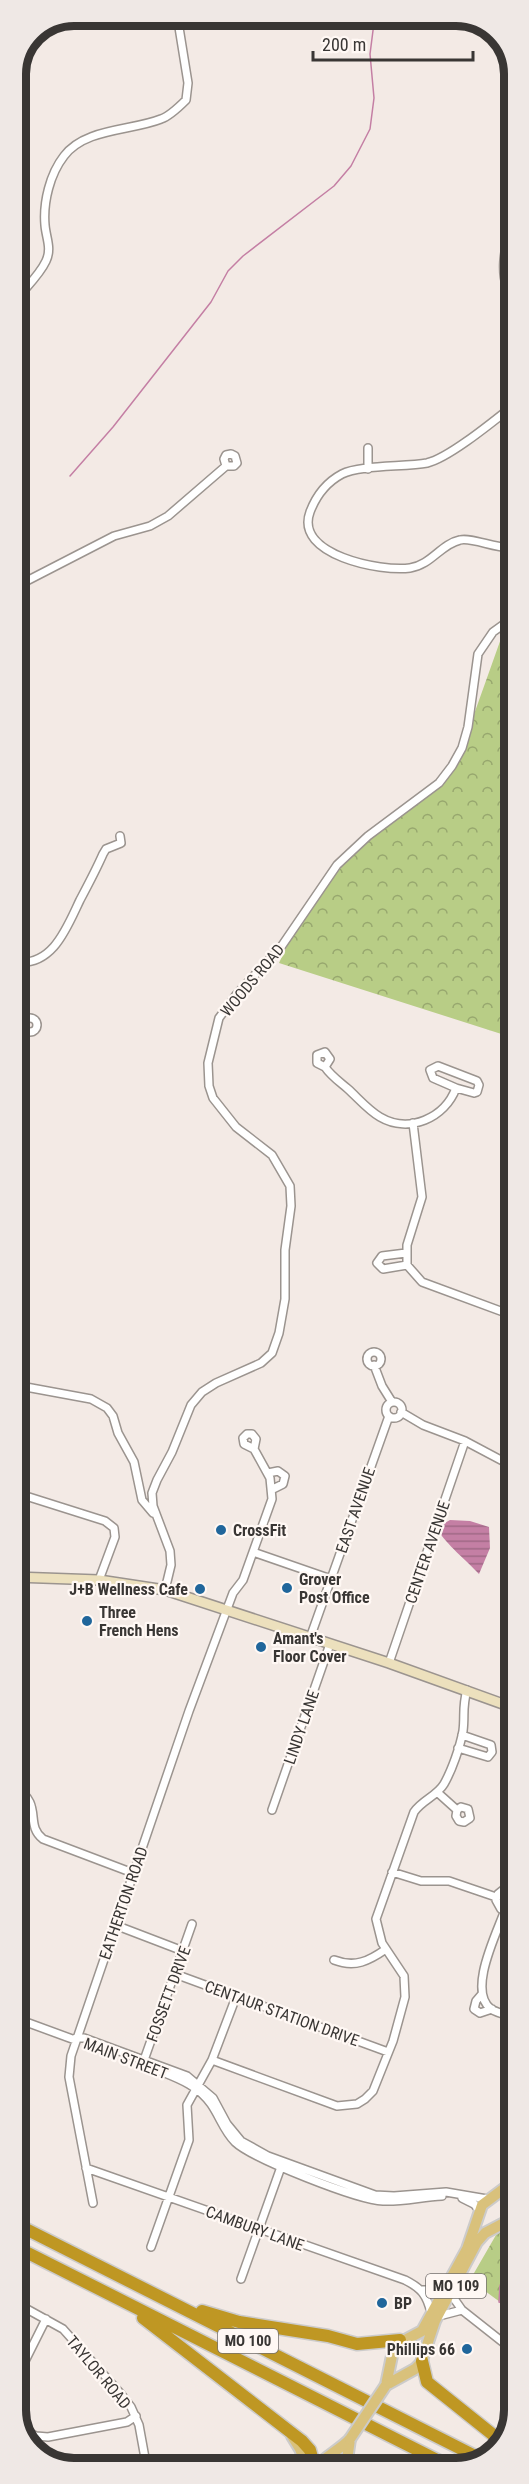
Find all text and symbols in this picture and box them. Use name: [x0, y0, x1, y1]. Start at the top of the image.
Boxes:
scale bar: [313, 24, 474, 62]
text: 200 m: [322, 34, 366, 55]
street label: WOODS ROAD: [217, 940, 288, 1020]
street label: EAST AVENUE: [332, 1465, 379, 1556]
street label: CENTER AVENUE: [401, 1498, 454, 1606]
place label: CrossFit: [233, 1521, 286, 1540]
marker: CrossFit: [214, 1523, 228, 1537]
place label: Grover Post Office: [299, 1570, 370, 1607]
place label: J+B Wellness Cafe: [69, 1580, 188, 1599]
marker: Grover Post Office: [280, 1581, 294, 1595]
marker: J+B Wellness Cafe: [193, 1582, 207, 1596]
place label: Three French Hens: [99, 1603, 179, 1640]
marker: Three French Hens: [80, 1614, 94, 1628]
place label: Amant's Floor Cover: [273, 1629, 347, 1666]
marker: Amant's Floor Cover: [254, 1640, 268, 1654]
street label: LINDY LANE: [280, 1688, 323, 1767]
street label: EATHERTON ROAD: [95, 1844, 152, 1962]
street label: FOSSETT DRIVE: [142, 1944, 195, 2045]
street label: CENTAUR STATION DRIVE: [202, 1977, 362, 2050]
street label: MAIN STREET: [81, 2034, 171, 2083]
street label: CAMBURY LANE: [203, 2202, 307, 2255]
road number: MO 109: [426, 2274, 486, 2298]
place label: BP: [394, 2294, 412, 2313]
marker: BP: [375, 2296, 389, 2310]
road number: MO 100: [218, 2329, 278, 2353]
street label: TAYLOR ROAD: [62, 2332, 135, 2413]
place label: Phillips 66: [387, 2340, 455, 2359]
marker: Phillips 66: [460, 2342, 474, 2356]

